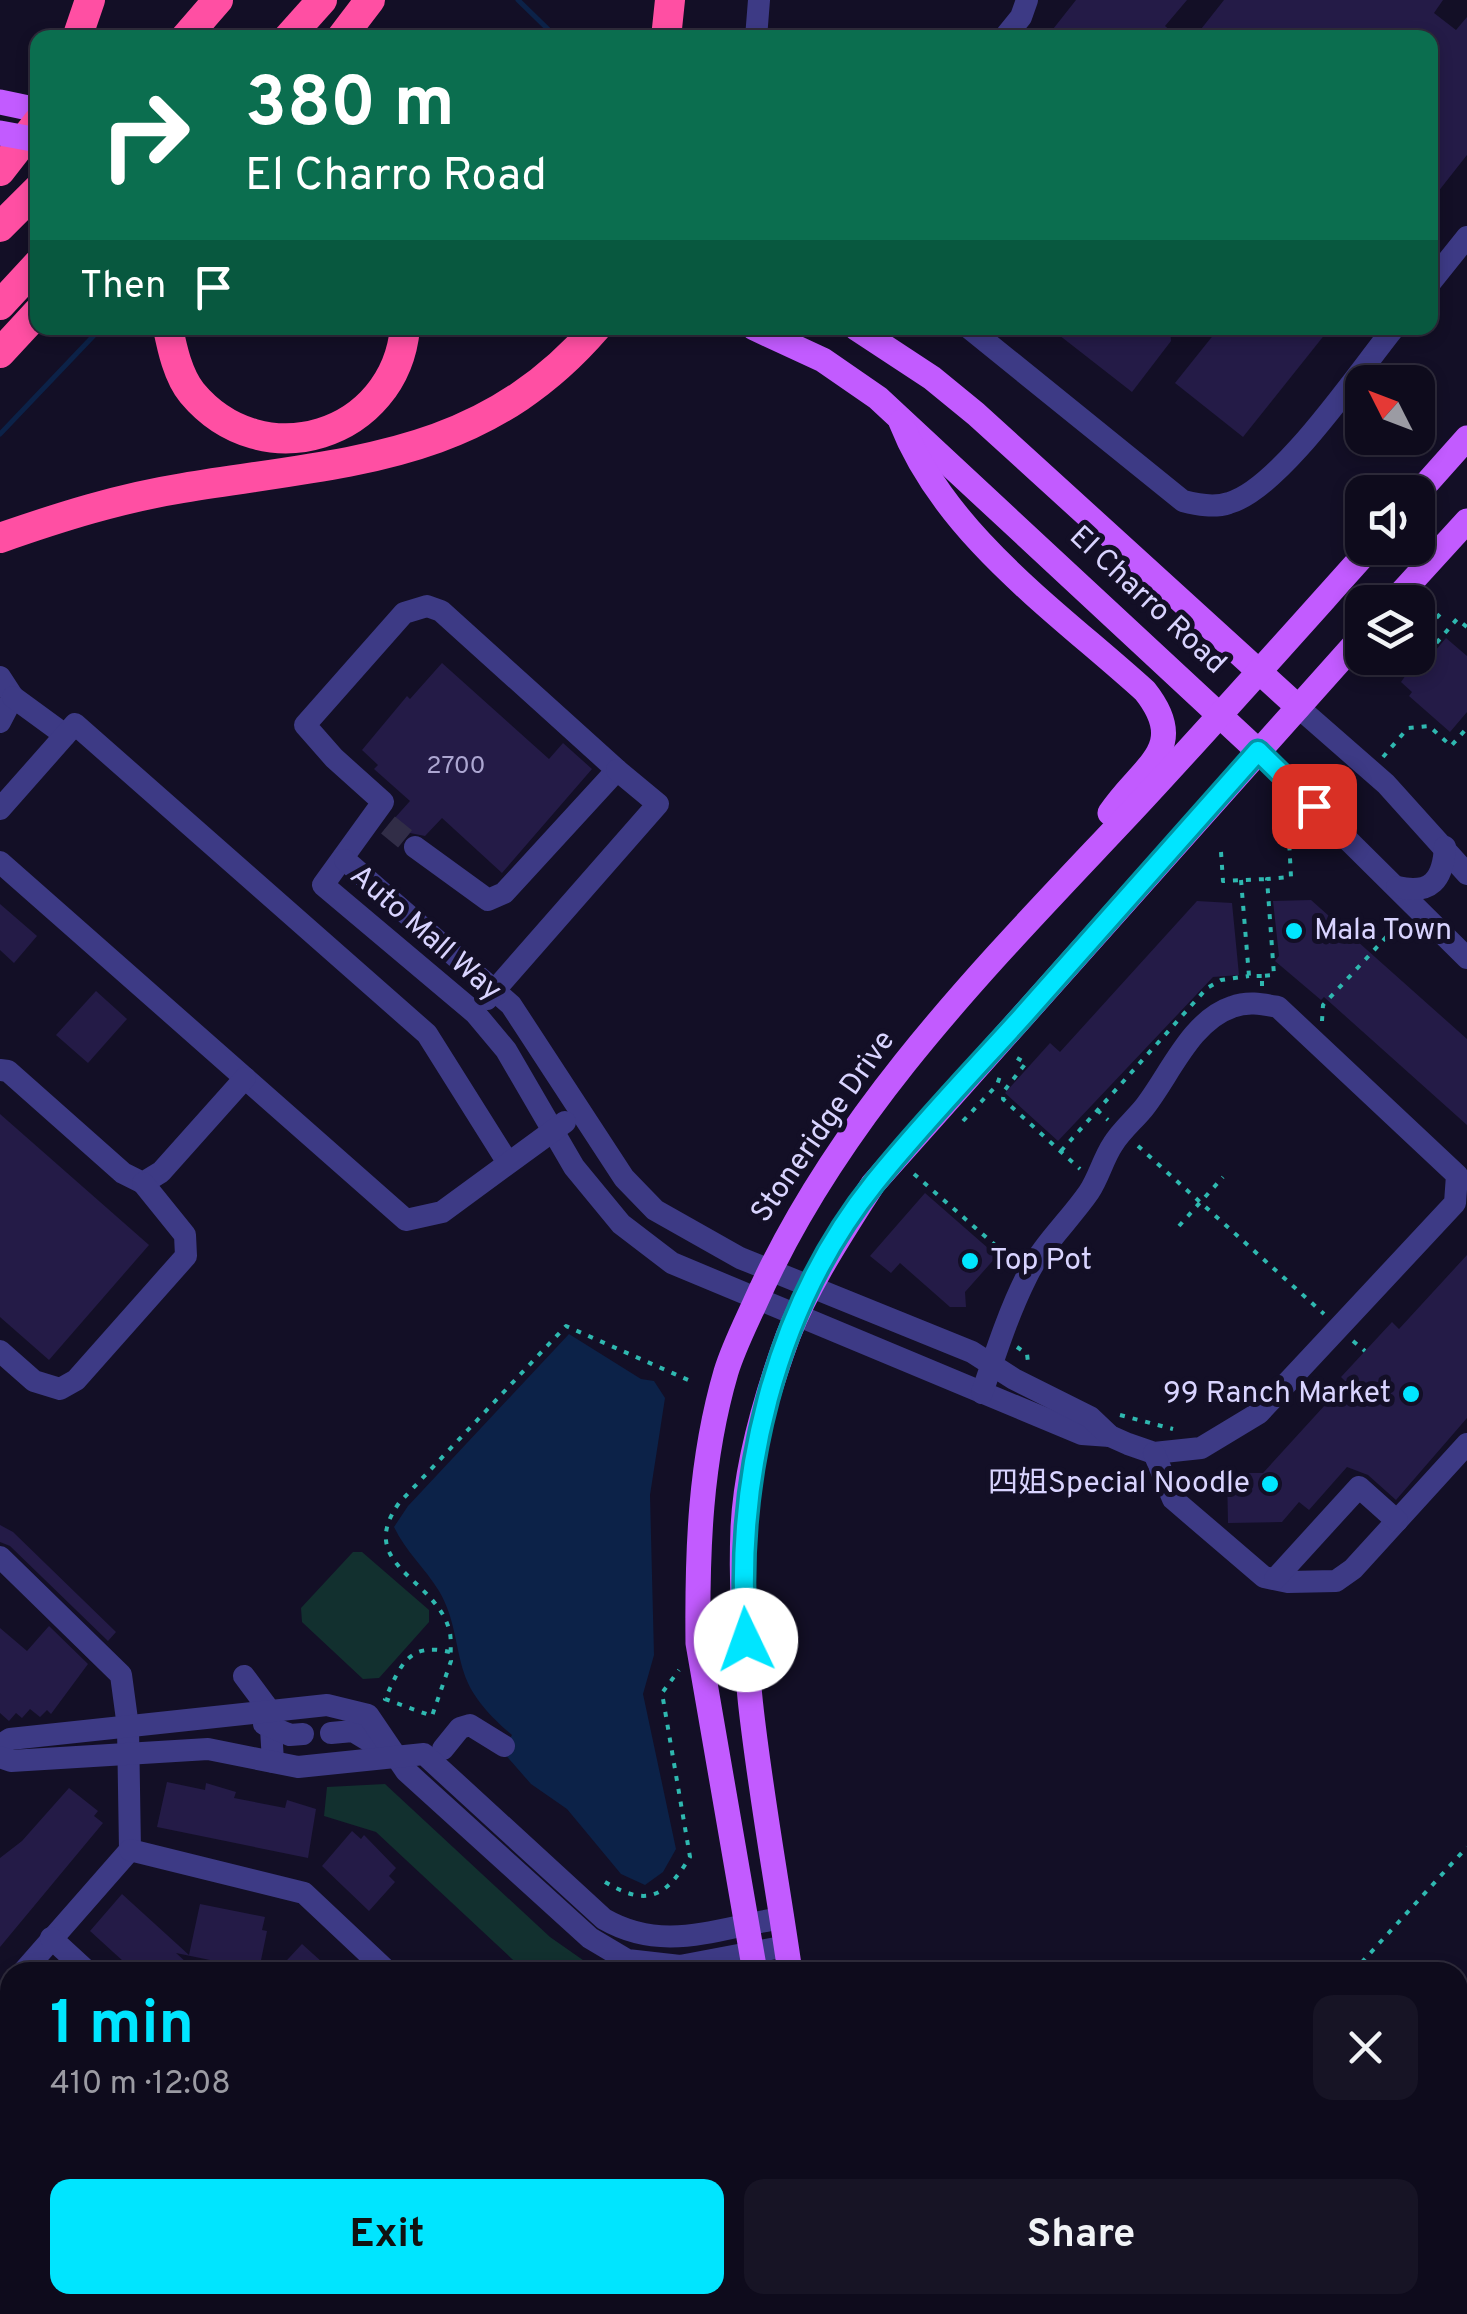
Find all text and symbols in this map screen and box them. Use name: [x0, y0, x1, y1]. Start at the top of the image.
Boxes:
text: 380 m: [245, 62, 455, 151]
icon: right: [80, 70, 210, 200]
text: El Charro Road: [245, 149, 547, 206]
icon: arrive: [186, 260, 241, 315]
text: Then: [80, 263, 166, 312]
north arrow: [1345, 365, 1435, 455]
map controls: [1345, 365, 1435, 675]
button: sound: [1345, 475, 1435, 565]
street label: El Charro Road: [1061, 519, 1233, 683]
button: layers: [1345, 585, 1435, 675]
house number: 2700: [426, 751, 486, 783]
pin: [1272, 764, 1357, 849]
icon: arrive: [1287, 779, 1342, 834]
street label: Auto Mall Way: [341, 858, 509, 1010]
place label: Mala Town: [1314, 913, 1452, 950]
marker: Mala Town: [1283, 920, 1305, 942]
street label: Stoneridge Drive: [744, 1024, 904, 1230]
place label: Top Pot: [990, 1243, 1092, 1280]
marker: Top Pot: [959, 1250, 981, 1272]
place label: 99 Ranch Market: [1163, 1376, 1391, 1413]
marker: 99 Ranch Market: [1400, 1383, 1422, 1405]
place label: 四姐Special Noodle: [988, 1466, 1250, 1503]
marker: 四姐Special Noodle: [1259, 1473, 1281, 1495]
position arrow: [694, 1588, 798, 1692]
text: 1 min: [50, 1989, 194, 2065]
button: close: [1313, 1995, 1418, 2100]
text: 410 m · 12:08: [50, 2065, 231, 2105]
button: Exit: [50, 2179, 724, 2294]
button: Share: [744, 2179, 1418, 2294]

